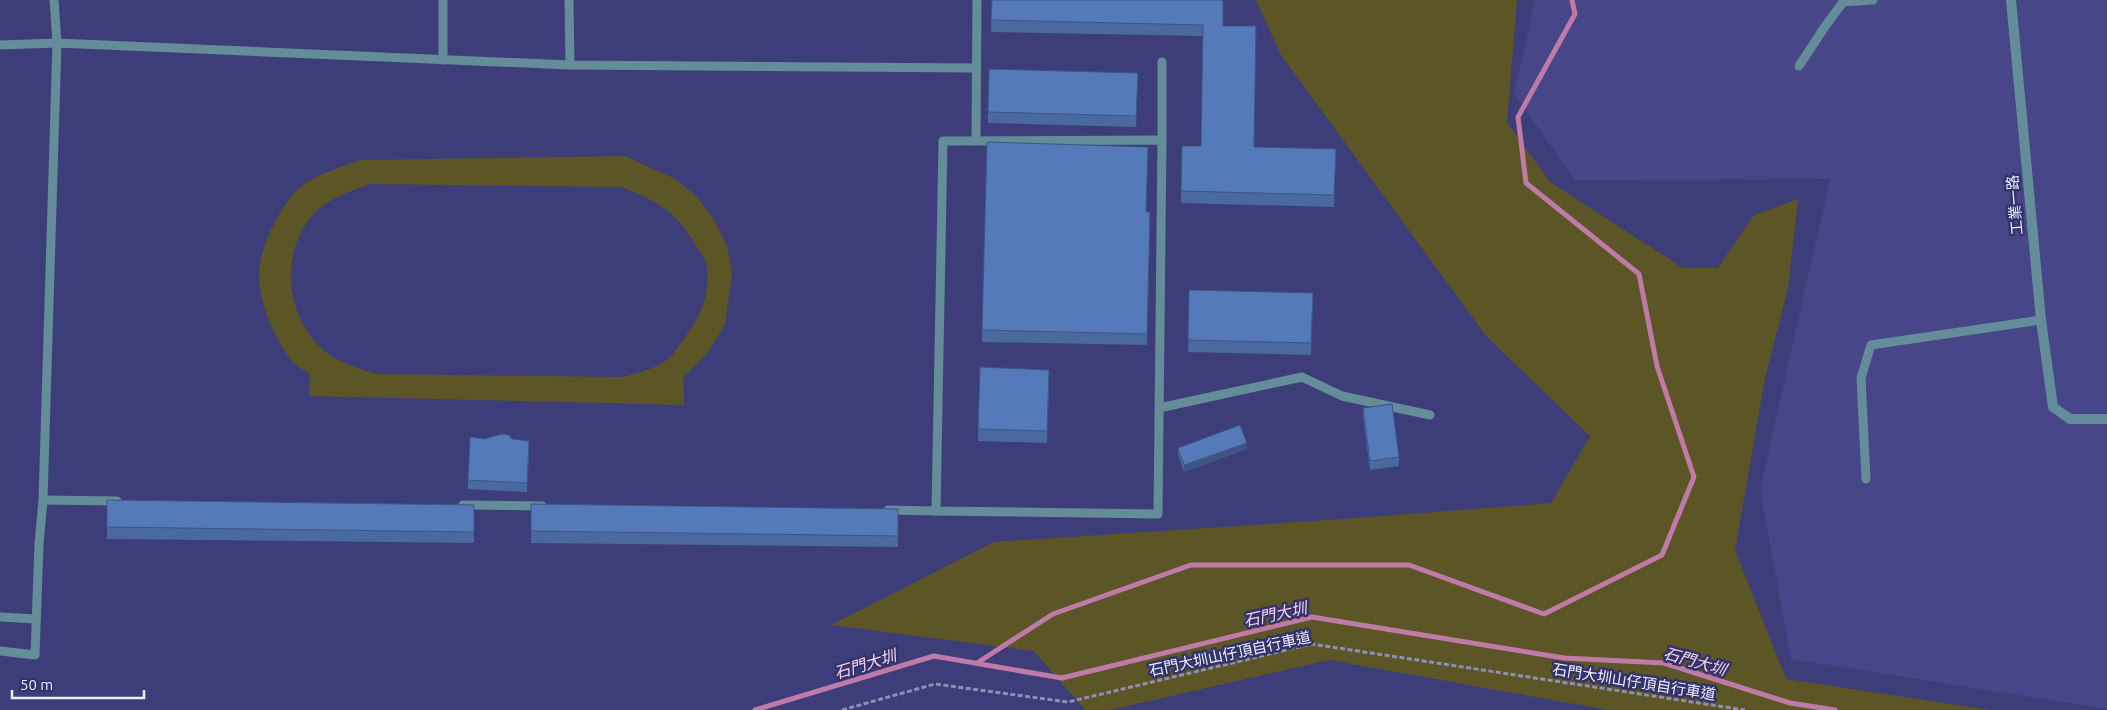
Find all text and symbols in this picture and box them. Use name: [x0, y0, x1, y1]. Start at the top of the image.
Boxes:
street label: 工業一路: [2003, 174, 2026, 236]
water label: 石門大圳: [1242, 598, 1310, 629]
street label: 石門大圳山仔頂自行車道: [1147, 628, 1312, 679]
water label: 石門大圳: [1662, 644, 1730, 679]
water label: 石門大圳: [832, 645, 900, 682]
street label: 石門大圳山仔頂自行車道: [1551, 660, 1717, 703]
scale bar: [12, 668, 145, 700]
text: 50 m: [20, 676, 53, 693]

